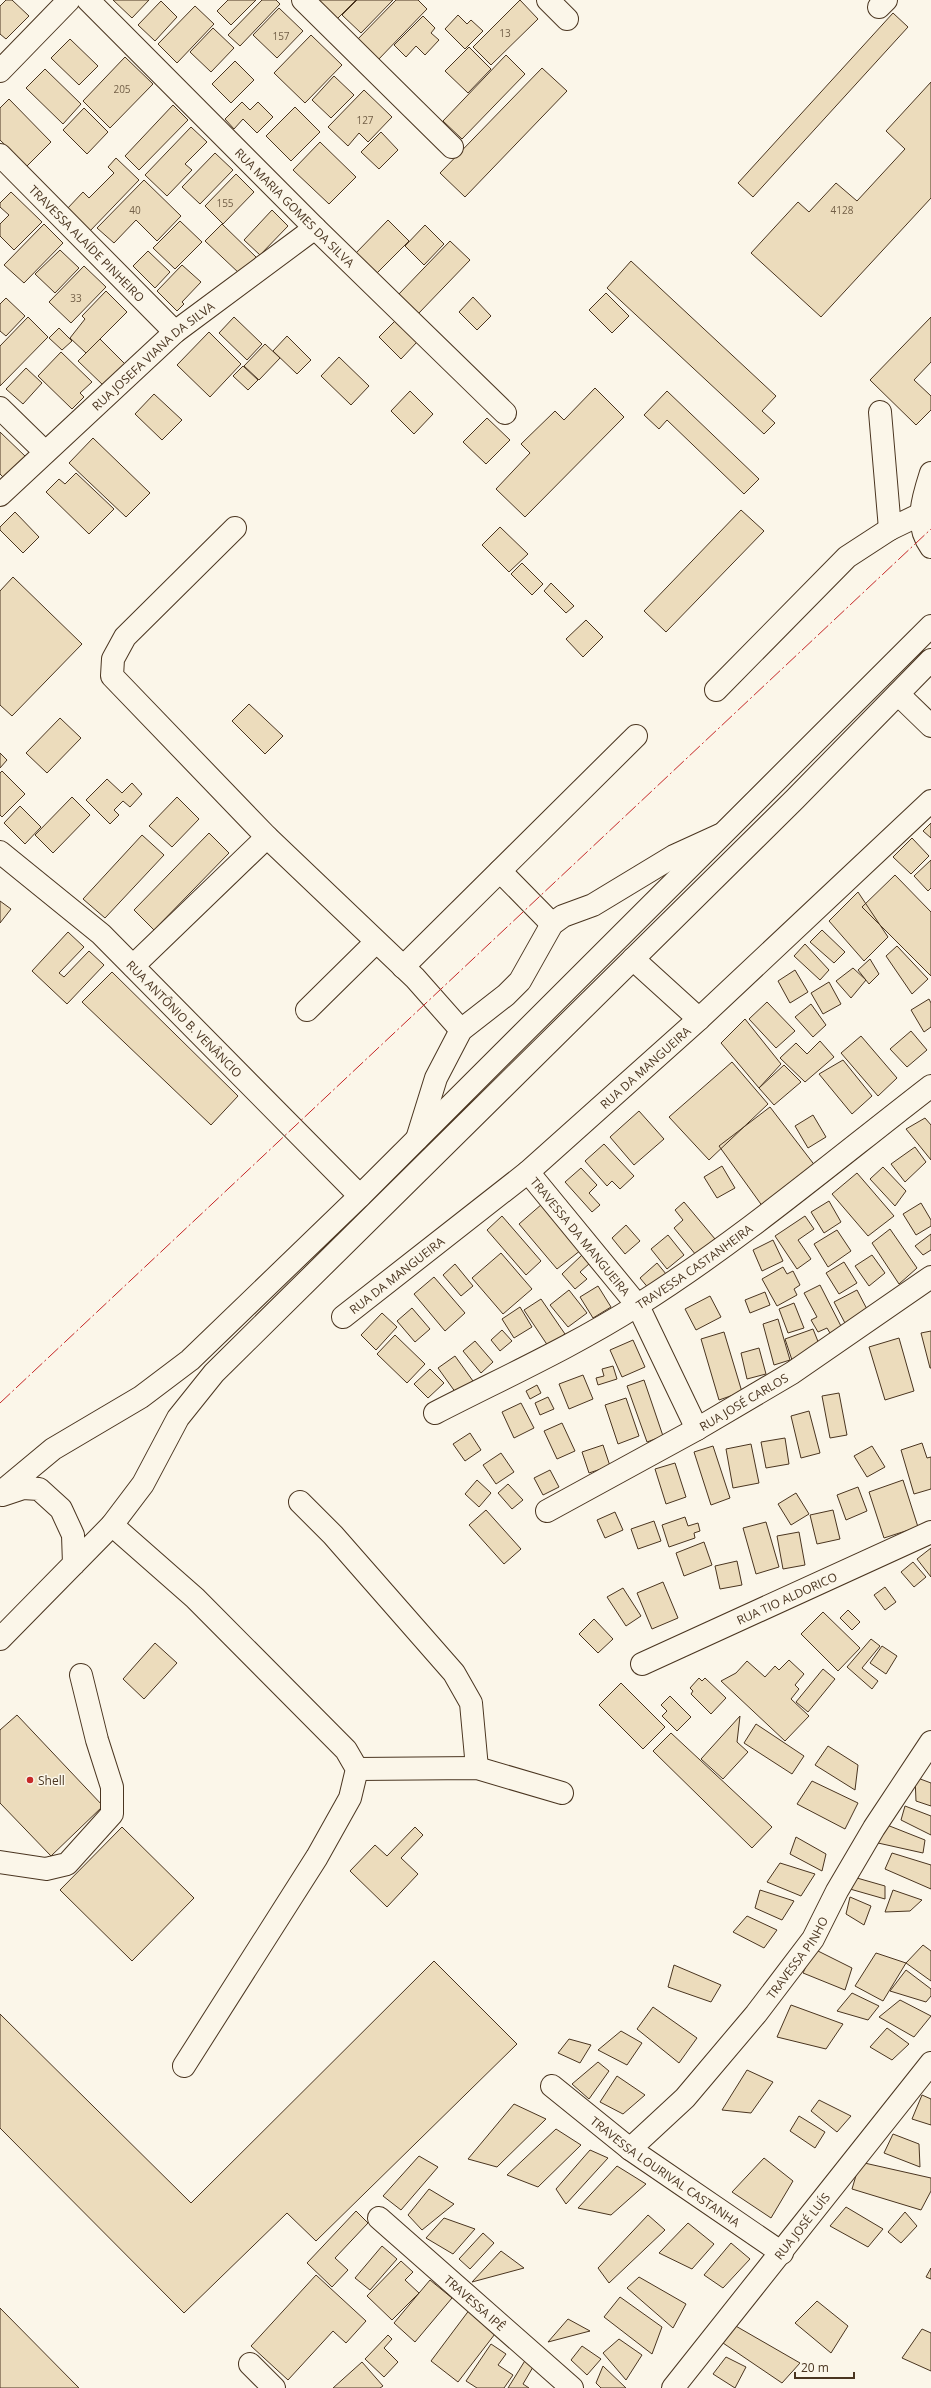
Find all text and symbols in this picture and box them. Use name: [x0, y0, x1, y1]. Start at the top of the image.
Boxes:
house number: 13: [499, 26, 511, 40]
house number: 157: [272, 29, 290, 43]
house number: 205: [113, 82, 131, 96]
house number: 127: [356, 113, 374, 127]
street label: RUA MARIA GOMES DA SILVA: [231, 144, 359, 271]
street label: TRAVESSA ALAÍDE PINHEIRO: [26, 181, 149, 305]
house number: 155: [216, 196, 234, 210]
house number: 40: [129, 203, 141, 217]
house number: 4128: [831, 203, 854, 217]
house number: 33: [70, 291, 82, 305]
street label: RUA JOSEFA VIANA DA SILVA: [88, 297, 218, 414]
street label: RUA ANTÔNIO B. VENÂNCIO: [123, 956, 246, 1081]
street label: RUA DA MANGUEIRA: [596, 1022, 694, 1112]
street label: TRAVESSA DA MANGUEIRA: [527, 1173, 635, 1299]
street label: TRAVESSA CASTANHEIRA: [632, 1220, 756, 1313]
street label: RUA DA MANGUEIRA: [346, 1232, 448, 1318]
street label: RUA JOSÉ CARLOS: [696, 1369, 791, 1434]
street label: RUA TIO ALDORICO: [734, 1568, 840, 1628]
place label: Shell: [38, 1772, 65, 1789]
marker: Shell: [25, 1775, 35, 1785]
street label: TRAVESSA PINHO: [762, 1913, 832, 2002]
street label: TRAVESSA LOURIVAL CASTANHA: [587, 2112, 744, 2231]
street label: RUA JOSÉ LUÍS: [770, 2189, 833, 2263]
street label: TRAVESSA IPÊ: [441, 2271, 509, 2334]
scale bar: [795, 2354, 854, 2380]
text: 20 m: [801, 2359, 829, 2376]

